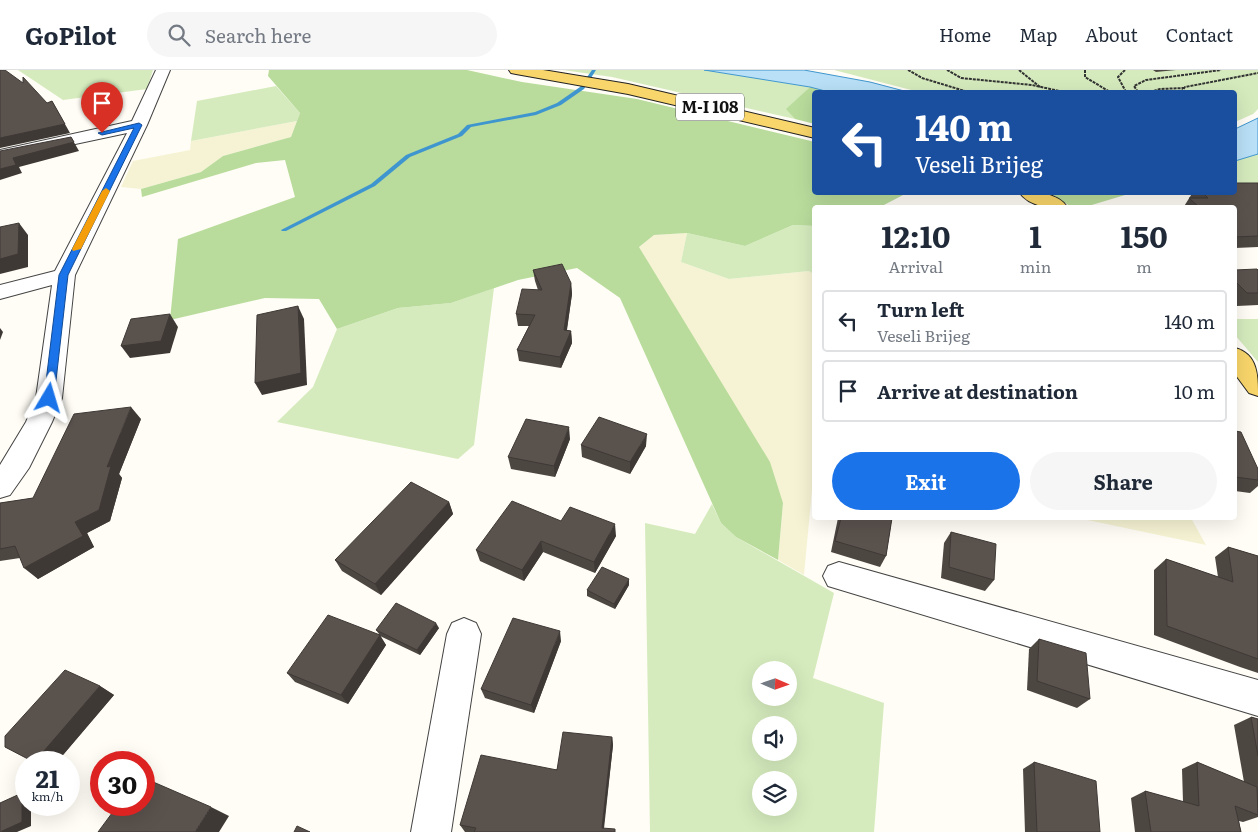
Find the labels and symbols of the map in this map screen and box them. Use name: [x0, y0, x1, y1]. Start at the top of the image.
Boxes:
pin: [81, 82, 123, 133]
road number: M-I 108: [676, 94, 744, 121]
position arrow: [22, 371, 74, 423]
north arrow: [752, 661, 798, 706]
speed limit sign: 30: [90, 751, 155, 816]

